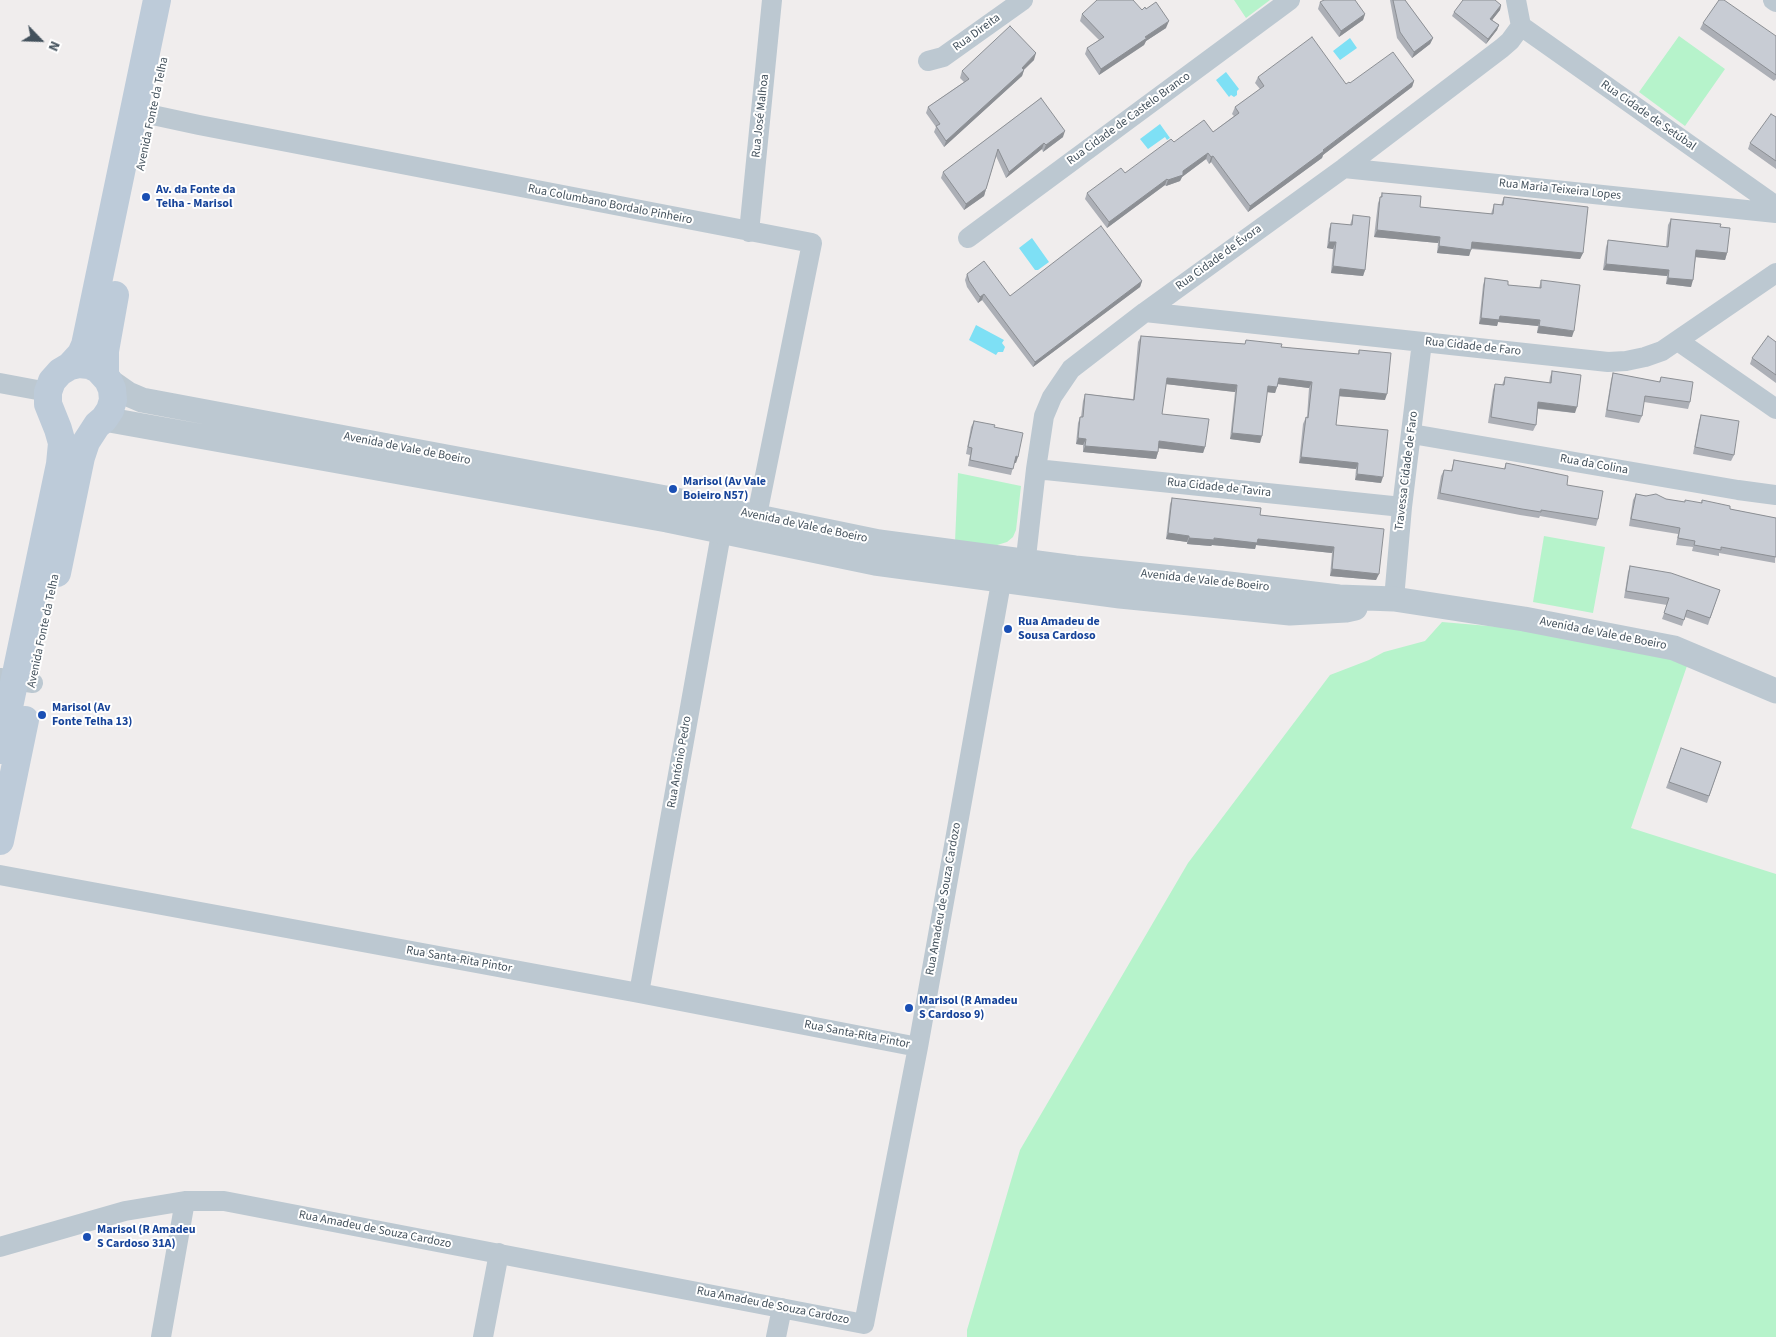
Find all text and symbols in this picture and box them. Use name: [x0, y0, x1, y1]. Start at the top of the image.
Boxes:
street label: Rua Direita: [951, 11, 1003, 55]
north arrow: [15, 15, 65, 65]
text: N: [43, 38, 65, 54]
street label: Avenida Fonte da Telha: [134, 56, 172, 172]
street label: Rua Cidade de Castelo Branco: [1064, 69, 1194, 169]
street label: Rua José Malhoa: [749, 73, 773, 159]
street label: Rua Cidade de Setúbal: [1598, 78, 1698, 154]
street label: Rua Maria Teixeira Lopes: [1498, 176, 1622, 204]
street label: Rua Columbano Bordalo Pinheiro: [527, 182, 693, 228]
place label: Av. da Fonte da Telha - Marisol: [156, 183, 236, 211]
marker: Av. da Fonte da Telha - Marisol: [140, 191, 152, 203]
street label: Rua Cidade de Évora: [1173, 222, 1265, 294]
street label: Rua Cidade de Faro: [1424, 335, 1522, 359]
street label: Travessa Cidade de Faro: [1393, 410, 1421, 532]
street label: Avenida de Vale de Boeiro: [342, 430, 472, 468]
street label: Rua da Colina: [1559, 452, 1629, 478]
place label: Marisol (Av Vale Boieiro N57): [683, 475, 766, 503]
street label: Rua Cidade de Tavira: [1166, 475, 1272, 501]
marker: Marisol (Av Vale Boieiro N57): [667, 483, 679, 495]
street label: Avenida de Vale de Boeiro: [739, 506, 869, 546]
street label: Avenida de Vale de Boeiro: [1140, 567, 1270, 595]
street label: Avenida Fonte da Telha: [25, 573, 63, 689]
place label: Rua Amadeu de Sousa Cardoso: [1018, 615, 1100, 643]
street label: Avenida de Vale de Boeiro: [1538, 615, 1668, 653]
marker: Rua Amadeu de Sousa Cardoso: [1002, 623, 1014, 635]
place label: Marisol (Av Fonte Telha 13): [52, 701, 132, 729]
marker: Marisol (Av Fonte Telha 13): [36, 709, 48, 721]
street label: Rua António Pedro: [665, 715, 695, 809]
street label: Rua Amadeu de Souza Cardozo: [923, 821, 965, 977]
street label: Rua Santa-Rita Pintor: [405, 944, 513, 976]
place label: Marisol (R Amadeu S Cardoso 9): [919, 994, 1018, 1022]
marker: Marisol (R Amadeu S Cardoso 9): [903, 1002, 915, 1014]
street label: Rua Santa-Rita Pintor: [803, 1018, 911, 1052]
street label: Rua Amadeu de Souza Cardozo: [297, 1208, 453, 1252]
place label: Marisol (R Amadeu S Cardoso 31A): [97, 1223, 196, 1251]
marker: Marisol (R Amadeu S Cardoso 31A): [81, 1231, 93, 1243]
street label: Rua Amadeu de Souza Cardozo: [695, 1284, 851, 1328]

